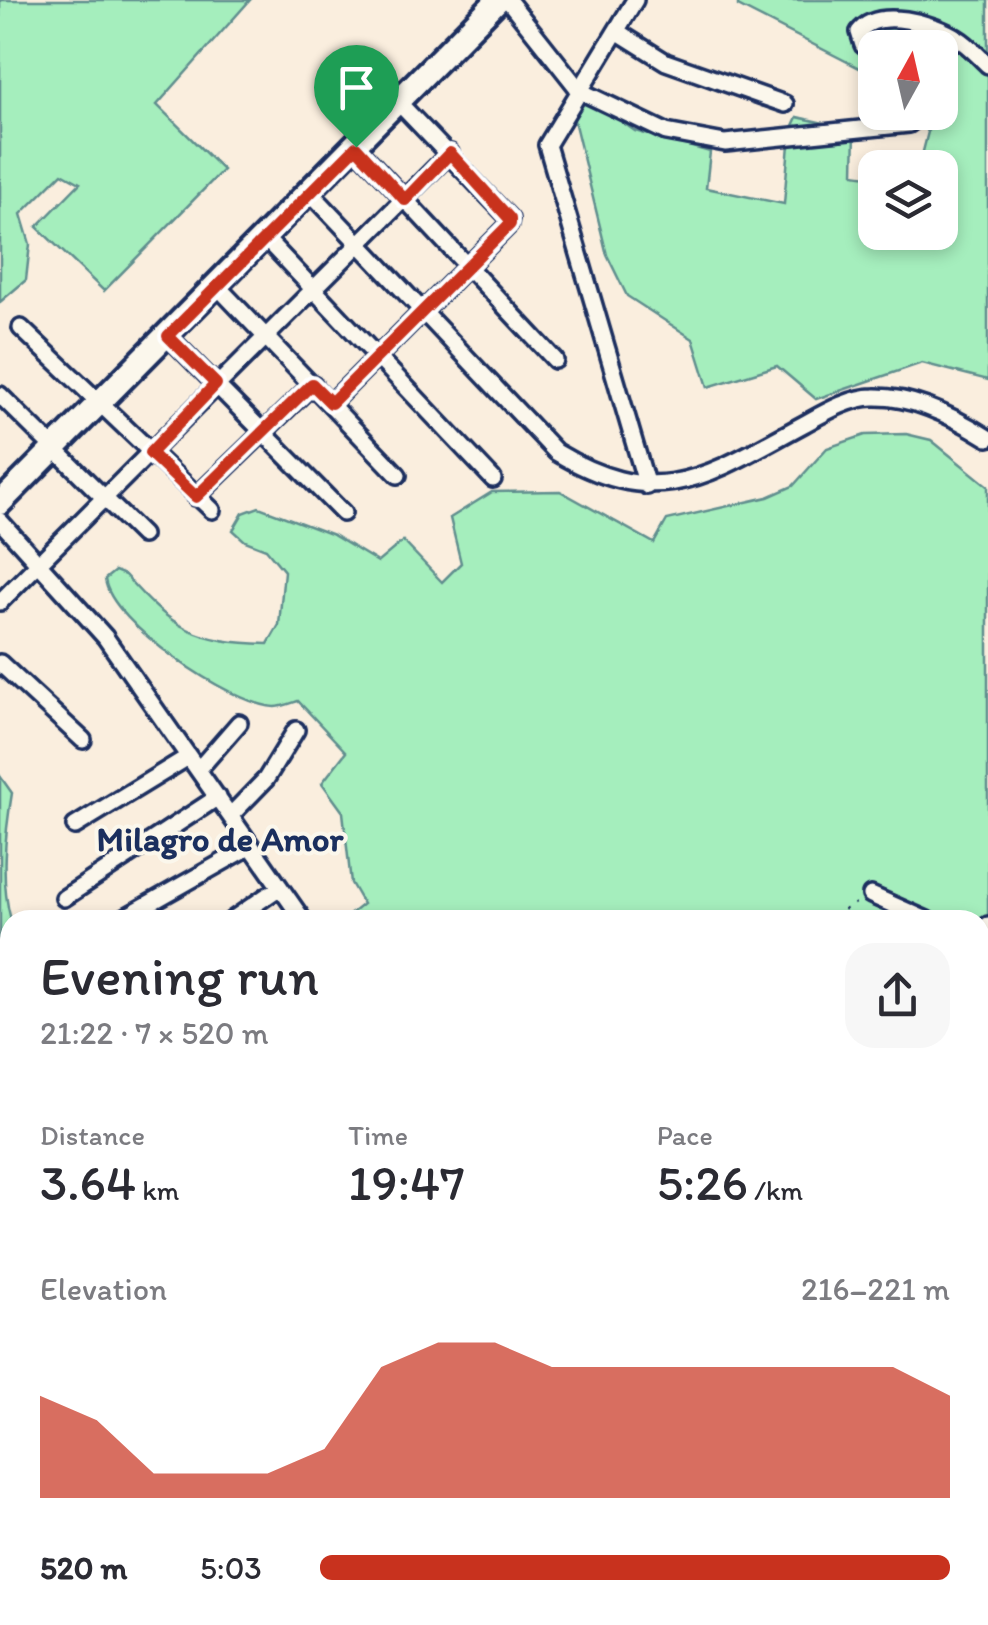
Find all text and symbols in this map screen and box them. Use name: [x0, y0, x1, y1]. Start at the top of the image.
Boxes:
north arrow: [858, 30, 958, 130]
map controls: [858, 30, 958, 250]
pin: [314, 45, 399, 148]
icon: arrive: [329, 60, 384, 115]
button: layers: [858, 150, 958, 250]
district label: Milagro de Amor: [97, 818, 345, 860]
text: Evening run: [40, 943, 319, 1009]
button: share: [845, 943, 950, 1048]
text: 21:22 · 7 × 520 m: [40, 1014, 269, 1052]
text: Distance: [40, 1118, 145, 1152]
text: Time: [348, 1118, 408, 1152]
text: Pace: [657, 1118, 713, 1152]
text: 3.64: [40, 1152, 136, 1213]
text: 19:47: [348, 1152, 465, 1213]
text: 5:26: [657, 1152, 748, 1213]
text: km: [136, 1173, 179, 1207]
text: /km: [748, 1173, 803, 1207]
text: Elevation: [40, 1270, 167, 1308]
text: 216–221 m: [801, 1270, 950, 1308]
text: 520 m: [40, 1549, 127, 1587]
text: 5:03: [200, 1549, 262, 1587]

